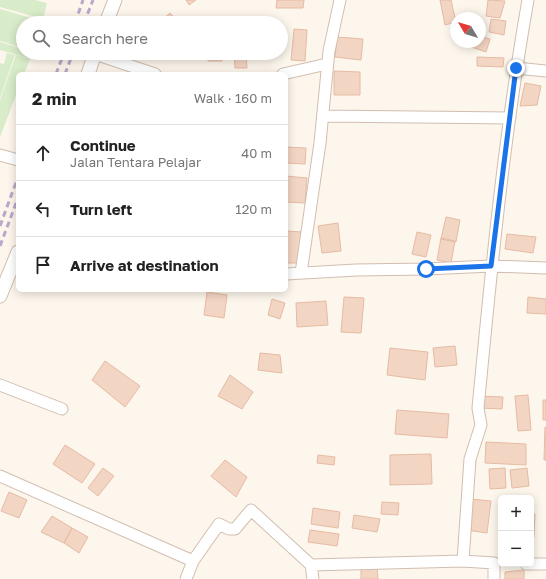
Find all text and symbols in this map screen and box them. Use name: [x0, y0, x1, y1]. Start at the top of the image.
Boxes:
north arrow: [450, 12, 486, 48]
search box: [16, 16, 288, 60]
icon: search: [30, 27, 52, 49]
text: Search here: [62, 29, 148, 47]
route end: [507, 59, 525, 77]
text: 2 min: [32, 88, 76, 109]
text: Walk · 160 m: [194, 90, 272, 106]
text: Continue: [70, 136, 136, 154]
icon: ahead: [32, 142, 54, 164]
text: 40 m: [241, 145, 272, 161]
text: Jalan Tentara Pelajar: [70, 154, 201, 170]
icon: left: [32, 198, 54, 220]
text: Turn left: [70, 200, 132, 218]
text: 120 m: [235, 201, 272, 217]
icon: arrive: [32, 254, 54, 276]
text: Arrive at destination: [70, 256, 219, 274]
route start: [417, 260, 435, 278]
map controls: [498, 495, 534, 567]
button: +: [498, 495, 534, 531]
button: −: [498, 531, 534, 567]

